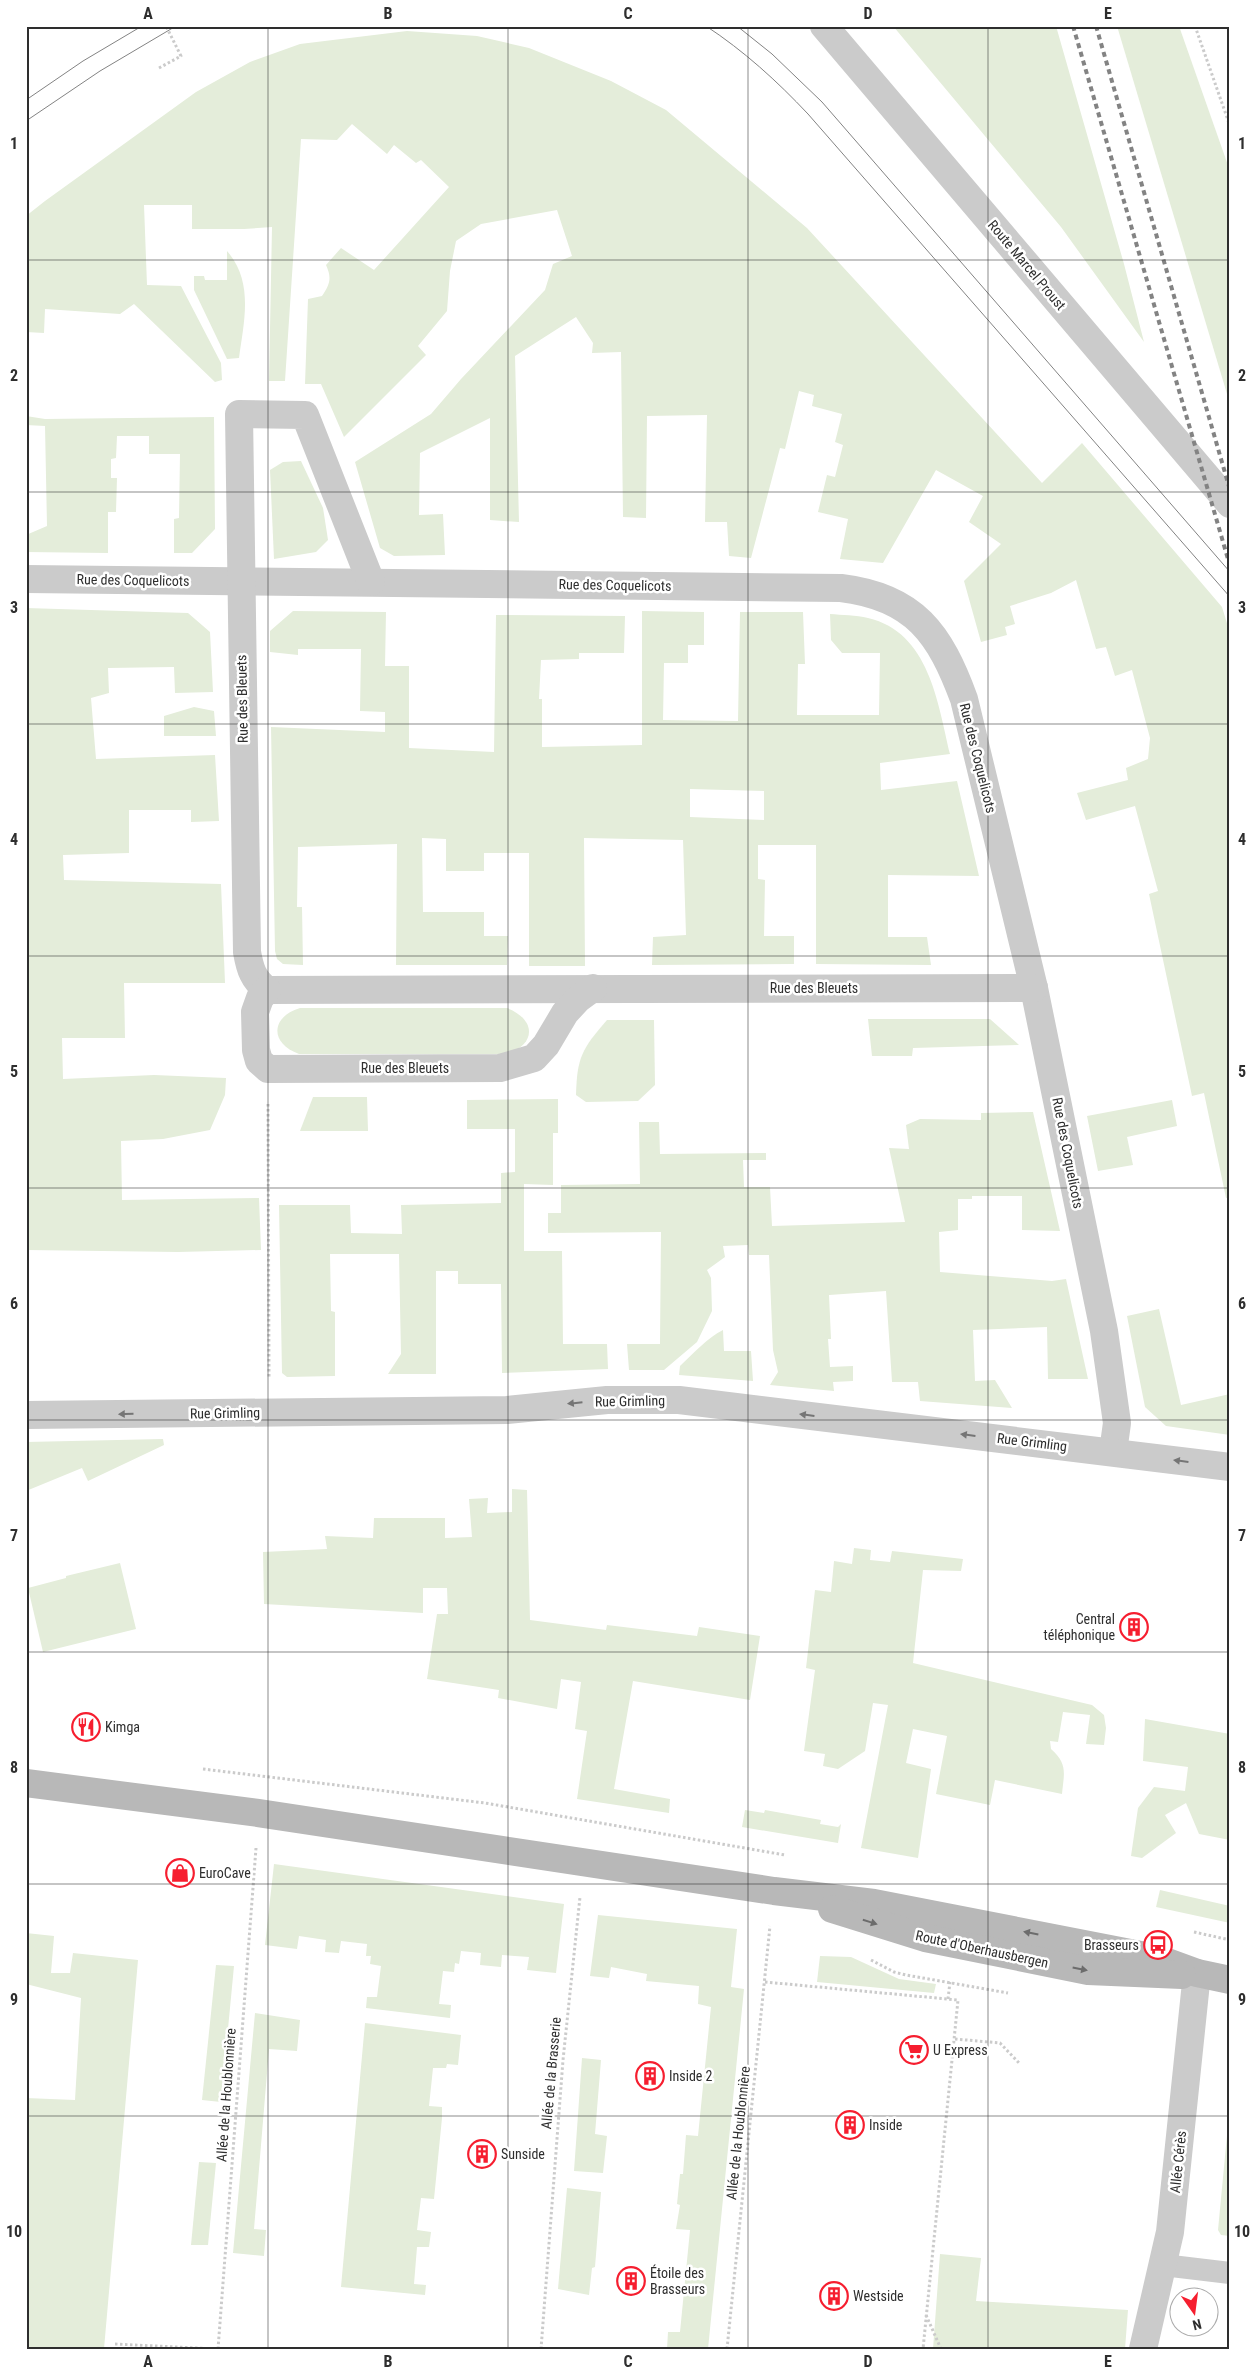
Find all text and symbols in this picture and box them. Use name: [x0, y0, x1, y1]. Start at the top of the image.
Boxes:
text: A: [143, 4, 153, 23]
text: B: [384, 4, 393, 23]
text: C: [623, 4, 633, 23]
text: D: [863, 4, 873, 23]
text: E: [1104, 4, 1112, 23]
text: 1: [10, 134, 18, 153]
text: 1: [1238, 134, 1246, 153]
street label: Route Marcel Proust: [985, 217, 1069, 313]
text: 2: [10, 366, 18, 385]
text: 2: [1238, 366, 1246, 385]
street label: Rue des Coquelicots: [76, 571, 190, 589]
street label: Rue des Coquelicots: [558, 576, 672, 594]
text: 3: [10, 598, 18, 617]
text: 3: [1238, 598, 1246, 617]
street label: Rue des Bleuets: [233, 655, 251, 743]
street label: Rue des Coquelicots: [957, 701, 999, 815]
text: 4: [10, 830, 18, 849]
text: 4: [1238, 830, 1246, 849]
street label: Rue des Bleuets: [770, 980, 858, 996]
street label: Rue des Bleuets: [361, 1060, 449, 1076]
text: 5: [10, 1062, 18, 1081]
text: 5: [1238, 1062, 1246, 1081]
street label: Rue des Coquelicots: [1049, 1096, 1087, 1210]
text: 6: [10, 1294, 18, 1313]
text: 6: [1238, 1294, 1246, 1313]
street label: Rue Grimling: [595, 1392, 665, 1410]
one-way arrow: [567, 1399, 583, 1407]
street label: Rue Grimling: [190, 1404, 260, 1422]
one-way arrow: [118, 1410, 134, 1418]
one-way arrow: [798, 1411, 814, 1419]
street label: Rue Grimling: [996, 1430, 1068, 1454]
one-way arrow: [960, 1431, 976, 1439]
one-way arrow: [1173, 1457, 1189, 1465]
text: 7: [10, 1526, 18, 1545]
text: 7: [1238, 1526, 1246, 1545]
place label: Central téléphonique: [1043, 1611, 1115, 1643]
building icon: Central téléphonique: [1119, 1612, 1149, 1642]
restaurant icon: Kimga: [71, 1712, 101, 1742]
place label: Kimga: [105, 1719, 140, 1735]
text: 8: [10, 1758, 18, 1777]
text: 8: [1238, 1758, 1246, 1777]
shop icon: EuroCave: [165, 1858, 195, 1888]
place label: EuroCave: [199, 1865, 251, 1881]
one-way arrow: [863, 1918, 878, 1926]
street label: Route d'Oberhausbergen: [914, 1927, 1050, 1971]
one-way arrow: [1022, 1929, 1038, 1937]
bus stop icon: Brasseurs: [1143, 1930, 1173, 1960]
place label: Brasseurs: [1084, 1937, 1139, 1953]
one-way arrow: [1072, 1966, 1088, 1974]
text: 9: [10, 1990, 18, 2009]
text: 9: [1238, 1990, 1246, 2009]
street label: Allée de la Brasserie: [538, 2016, 564, 2130]
street label: Allée de la Houblonnière: [213, 2027, 239, 2163]
supermarket icon: U Express: [899, 2035, 929, 2065]
place label: U Express: [933, 2042, 988, 2058]
building icon: Inside 2: [635, 2061, 665, 2091]
street label: Allée de la Houblonnière: [723, 2065, 753, 2201]
place label: Inside 2: [669, 2068, 713, 2084]
building icon: Inside: [835, 2110, 865, 2140]
place label: Inside: [869, 2117, 903, 2133]
street label: Allée Cérès: [1167, 2130, 1189, 2194]
building icon: Sunside: [467, 2139, 497, 2169]
place label: Sunside: [501, 2146, 545, 2162]
text: 10: [6, 2222, 22, 2241]
text: 10: [1234, 2222, 1250, 2241]
place label: Étoile des Brasseurs: [650, 2264, 705, 2297]
building icon: Étoile des Brasseurs: [616, 2266, 646, 2296]
building icon: Westside: [819, 2281, 849, 2311]
place label: Westside: [853, 2288, 904, 2304]
north arrow: [1168, 2288, 1218, 2338]
text: N: [1191, 2316, 1203, 2333]
text: A: [143, 2352, 153, 2371]
text: B: [384, 2352, 393, 2371]
text: C: [623, 2352, 633, 2371]
text: D: [863, 2352, 873, 2371]
text: E: [1104, 2352, 1112, 2371]

